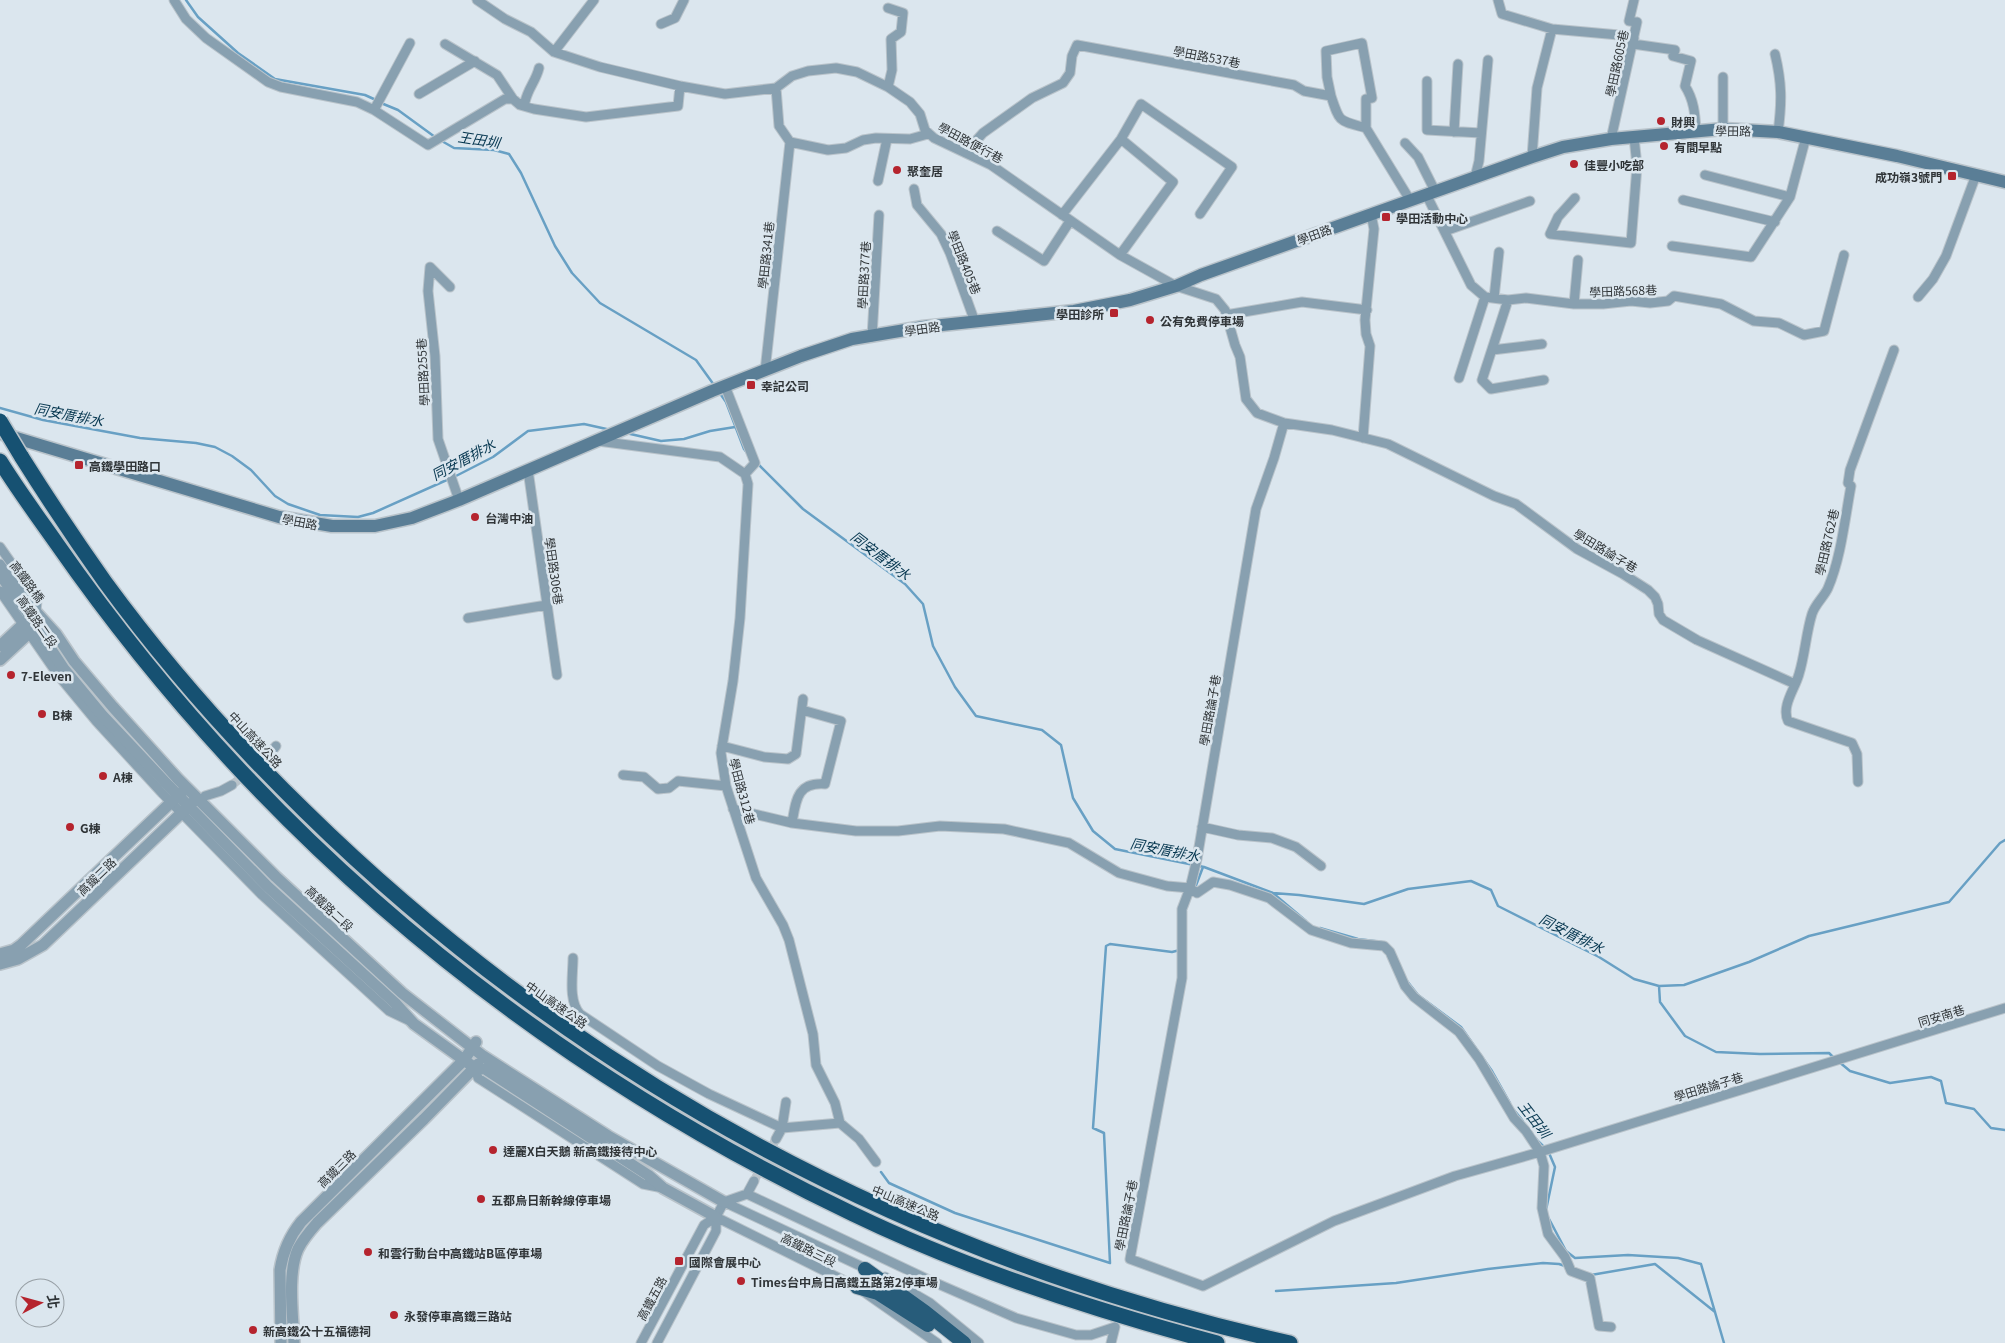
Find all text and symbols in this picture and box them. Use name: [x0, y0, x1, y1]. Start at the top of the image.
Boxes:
street label: 學田路605巷: [1601, 28, 1631, 98]
street label: 學田路537巷: [1172, 41, 1242, 71]
place label: 財興: [1671, 113, 1695, 130]
marker: 財興: [1655, 115, 1667, 127]
street label: 學田路便行巷: [935, 118, 1007, 166]
street label: 學田路: [1715, 121, 1751, 139]
water label: 王田圳: [457, 126, 503, 152]
place label: 有間早點: [1674, 138, 1722, 155]
marker: 有間早點: [1658, 140, 1670, 152]
place label: 佳豐小吃部: [1584, 156, 1644, 173]
marker: 佳豐小吃部: [1568, 158, 1580, 170]
place label: 聚奎居: [907, 162, 943, 179]
marker: 聚奎居: [891, 164, 903, 176]
place label: 成功嶺3號門: [1875, 168, 1942, 185]
marker: 成功嶺3號門: [1946, 170, 1958, 182]
place label: 學田活動中心: [1396, 209, 1468, 226]
marker: 學田活動中心: [1380, 211, 1392, 223]
street label: 學田路341巷: [753, 220, 777, 290]
street label: 學田路: [1294, 220, 1334, 248]
street label: 學田路405巷: [944, 227, 986, 297]
street label: 學田路377巷: [853, 241, 873, 309]
street label: 學田路568巷: [1589, 280, 1657, 300]
place label: 學田診所: [1056, 305, 1104, 322]
marker: 學田診所: [1108, 307, 1120, 319]
place label: 公有免費停車場: [1160, 312, 1244, 329]
marker: 公有免費停車場: [1144, 314, 1156, 326]
street label: 學田路: [903, 317, 941, 339]
street label: 學田路255巷: [412, 338, 432, 406]
place label: 幸記公司: [761, 377, 809, 394]
marker: 幸記公司: [745, 379, 757, 391]
water label: 同安厝排水: [33, 398, 106, 431]
water label: 同安厝排水: [427, 433, 499, 484]
place label: 高鐵學田路口: [89, 457, 161, 474]
marker: 高鐵學田路口: [73, 459, 85, 471]
street label: 學田路762巷: [1810, 507, 1842, 577]
street label: 學田路: [281, 509, 319, 533]
place label: 台灣中油: [485, 509, 533, 526]
marker: 台灣中油: [469, 511, 481, 523]
street label: 學田路論子巷: [1571, 524, 1641, 576]
water label: 同安厝排水: [847, 526, 916, 585]
street label: 學田路306巷: [542, 536, 568, 606]
street label: 高鐵路橋: [7, 557, 49, 605]
street label: 高鐵路二段: [14, 592, 62, 650]
place label: 7-Eleven: [21, 667, 72, 684]
marker: 7-Eleven: [5, 669, 17, 681]
street label: 學田路論子巷: [1194, 673, 1224, 747]
place label: B棟: [52, 706, 72, 723]
street label: 中山高速公路: [225, 707, 287, 771]
marker: B棟: [36, 708, 48, 720]
street label: 學田路312巷: [726, 756, 760, 826]
place label: A棟: [112, 768, 133, 785]
marker: A棟: [97, 770, 109, 782]
place label: G棟: [80, 819, 101, 836]
marker: G棟: [64, 821, 76, 833]
water label: 同安厝排水: [1129, 833, 1202, 866]
street label: 高鐵二路: [73, 853, 119, 899]
street label: 高鐵路二段: [302, 881, 358, 935]
water label: 同安厝排水: [1536, 908, 1609, 958]
street label: 中山高速公路: [523, 976, 591, 1032]
street label: 同安南巷: [1916, 1000, 1966, 1030]
street label: 學田路論子巷: [1671, 1067, 1745, 1105]
water label: 王田圳: [1514, 1096, 1557, 1143]
place label: 達麗X白天鵝 新高鐵接待中心: [503, 1142, 657, 1159]
marker: 達麗X白天鵝 新高鐵接待中心: [487, 1144, 499, 1156]
street label: 高鐵三路: [313, 1145, 359, 1191]
street label: 學田路論子巷: [1110, 1178, 1140, 1252]
street label: 中山高速公路: [870, 1180, 942, 1224]
place label: 五都烏日新幹線停車場: [491, 1191, 611, 1208]
marker: 五都烏日新幹線停車場: [475, 1193, 487, 1205]
street label: 高鐵路三段: [778, 1228, 840, 1270]
place label: 和雲行動台中高鐵站B區停車場: [378, 1244, 542, 1261]
marker: 和雲行動台中高鐵站B區停車場: [362, 1246, 374, 1258]
place label: 國際會展中心: [689, 1253, 761, 1270]
marker: 國際會展中心: [673, 1255, 685, 1267]
street label: 高鐵五路: [632, 1273, 670, 1323]
place label: Times台中烏日高鐵五路第2停車場: [751, 1273, 938, 1290]
marker: Times台中烏日高鐵五路第2停車場: [735, 1275, 747, 1287]
north arrow: [15, 1278, 65, 1328]
text: 北: [43, 1294, 65, 1310]
place label: 永發停車高鐵三路站: [404, 1307, 512, 1324]
marker: 永發停車高鐵三路站: [388, 1309, 400, 1321]
place label: 新高鐵公十五福德祠: [263, 1322, 371, 1339]
marker: 新高鐵公十五福德祠: [247, 1324, 259, 1336]

